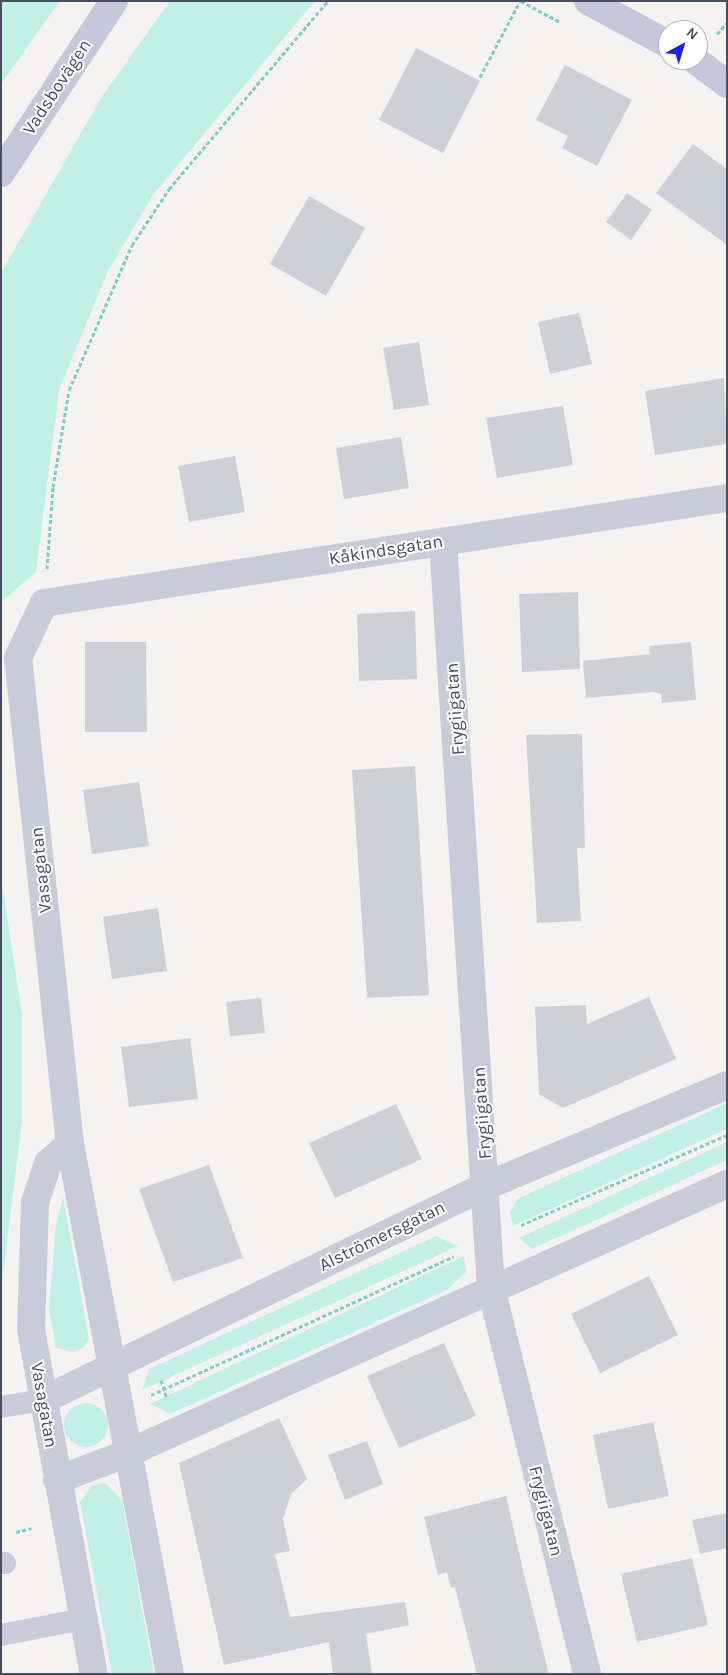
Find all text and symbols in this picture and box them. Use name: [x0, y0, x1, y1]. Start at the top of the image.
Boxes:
north arrow: [658, 20, 708, 70]
text: N: [683, 24, 701, 43]
street label: Vadsbovägen: [18, 35, 96, 139]
street label: Kåkindsgatan: [328, 530, 444, 570]
street label: Frygiigatan: [441, 662, 469, 756]
street label: Vasagatan: [26, 826, 56, 914]
street label: Frygiigatan: [468, 1066, 496, 1160]
street label: Alströmersgatan: [315, 1196, 449, 1276]
street label: Vasagatan: [26, 1361, 62, 1449]
street label: Frygiigatan: [524, 1463, 568, 1559]

